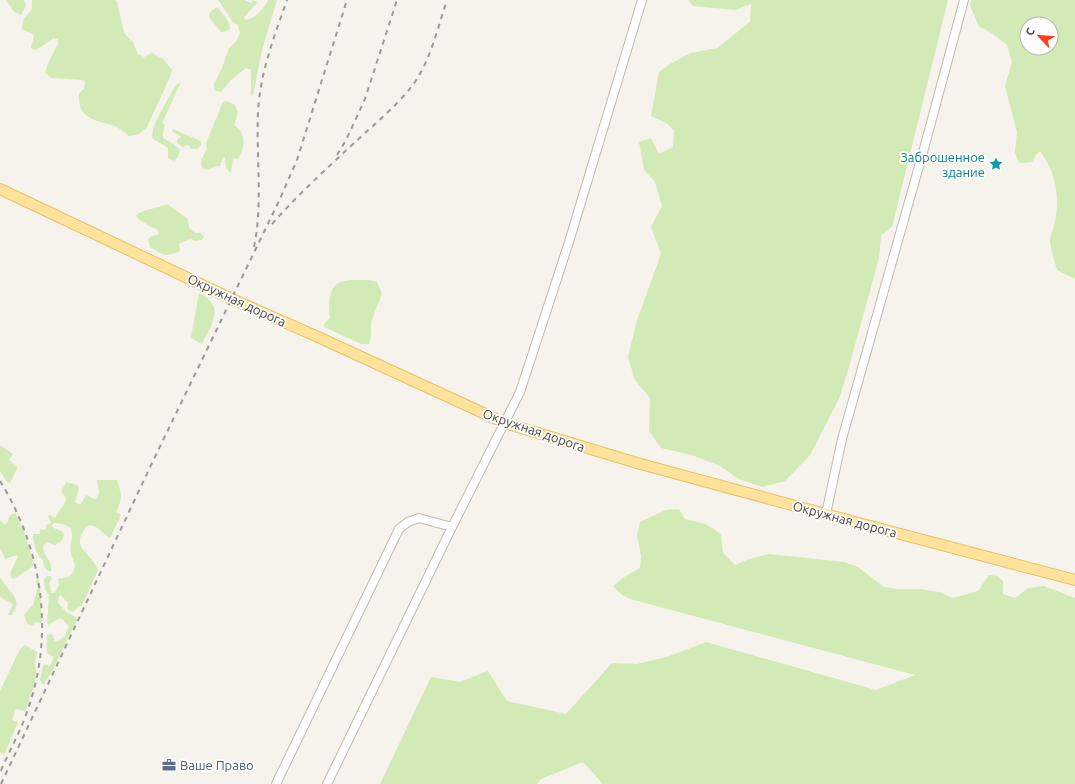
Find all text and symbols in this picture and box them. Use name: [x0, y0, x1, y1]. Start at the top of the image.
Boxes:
north arrow: [1019, 16, 1059, 56]
text: С: [1023, 26, 1037, 37]
place label: Заброшенное здание: [901, 150, 985, 179]
place icon: Заброшенное здание: [988, 156, 1004, 172]
street label: Окружная дорога: [186, 271, 288, 329]
street label: Окружная дорога: [481, 406, 587, 454]
street label: Окружная дорога: [792, 498, 898, 540]
office icon: Ваше Право: [161, 757, 177, 773]
place label: Ваше Право: [180, 758, 254, 772]

